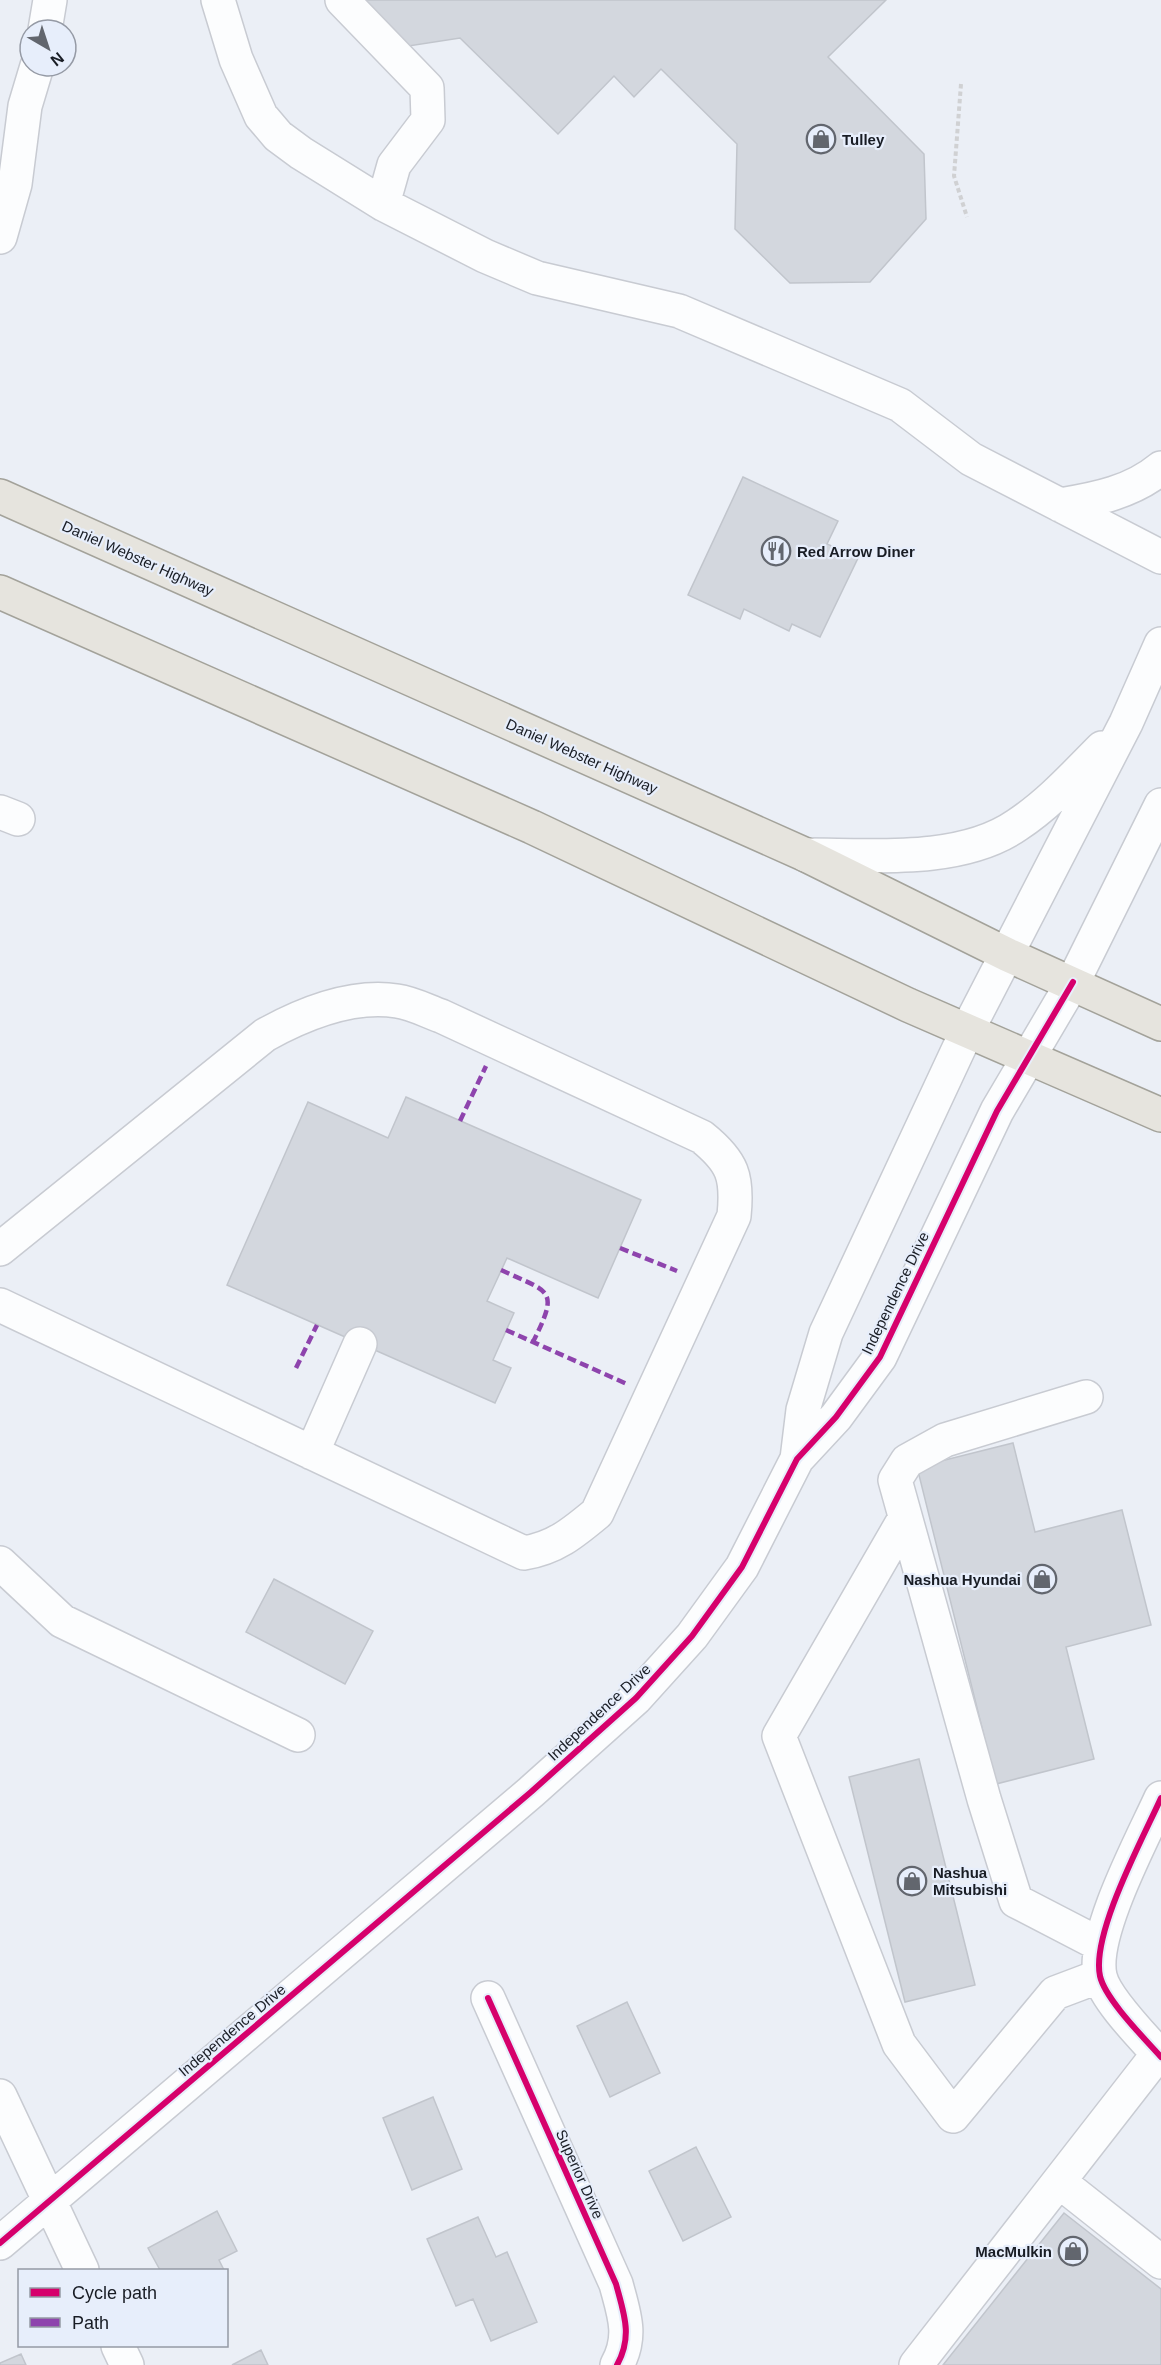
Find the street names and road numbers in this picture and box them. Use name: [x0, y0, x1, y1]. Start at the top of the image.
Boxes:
street label: Daniel Webster Highway: [60, 517, 217, 599]
street label: Daniel Webster Highway: [504, 715, 661, 797]
street label: Independence Drive: [858, 1229, 932, 1357]
street label: Independence Drive: [544, 1660, 654, 1764]
street label: Independence Drive: [175, 1980, 289, 2080]
street label: Superior Drive: [553, 2127, 607, 2221]

